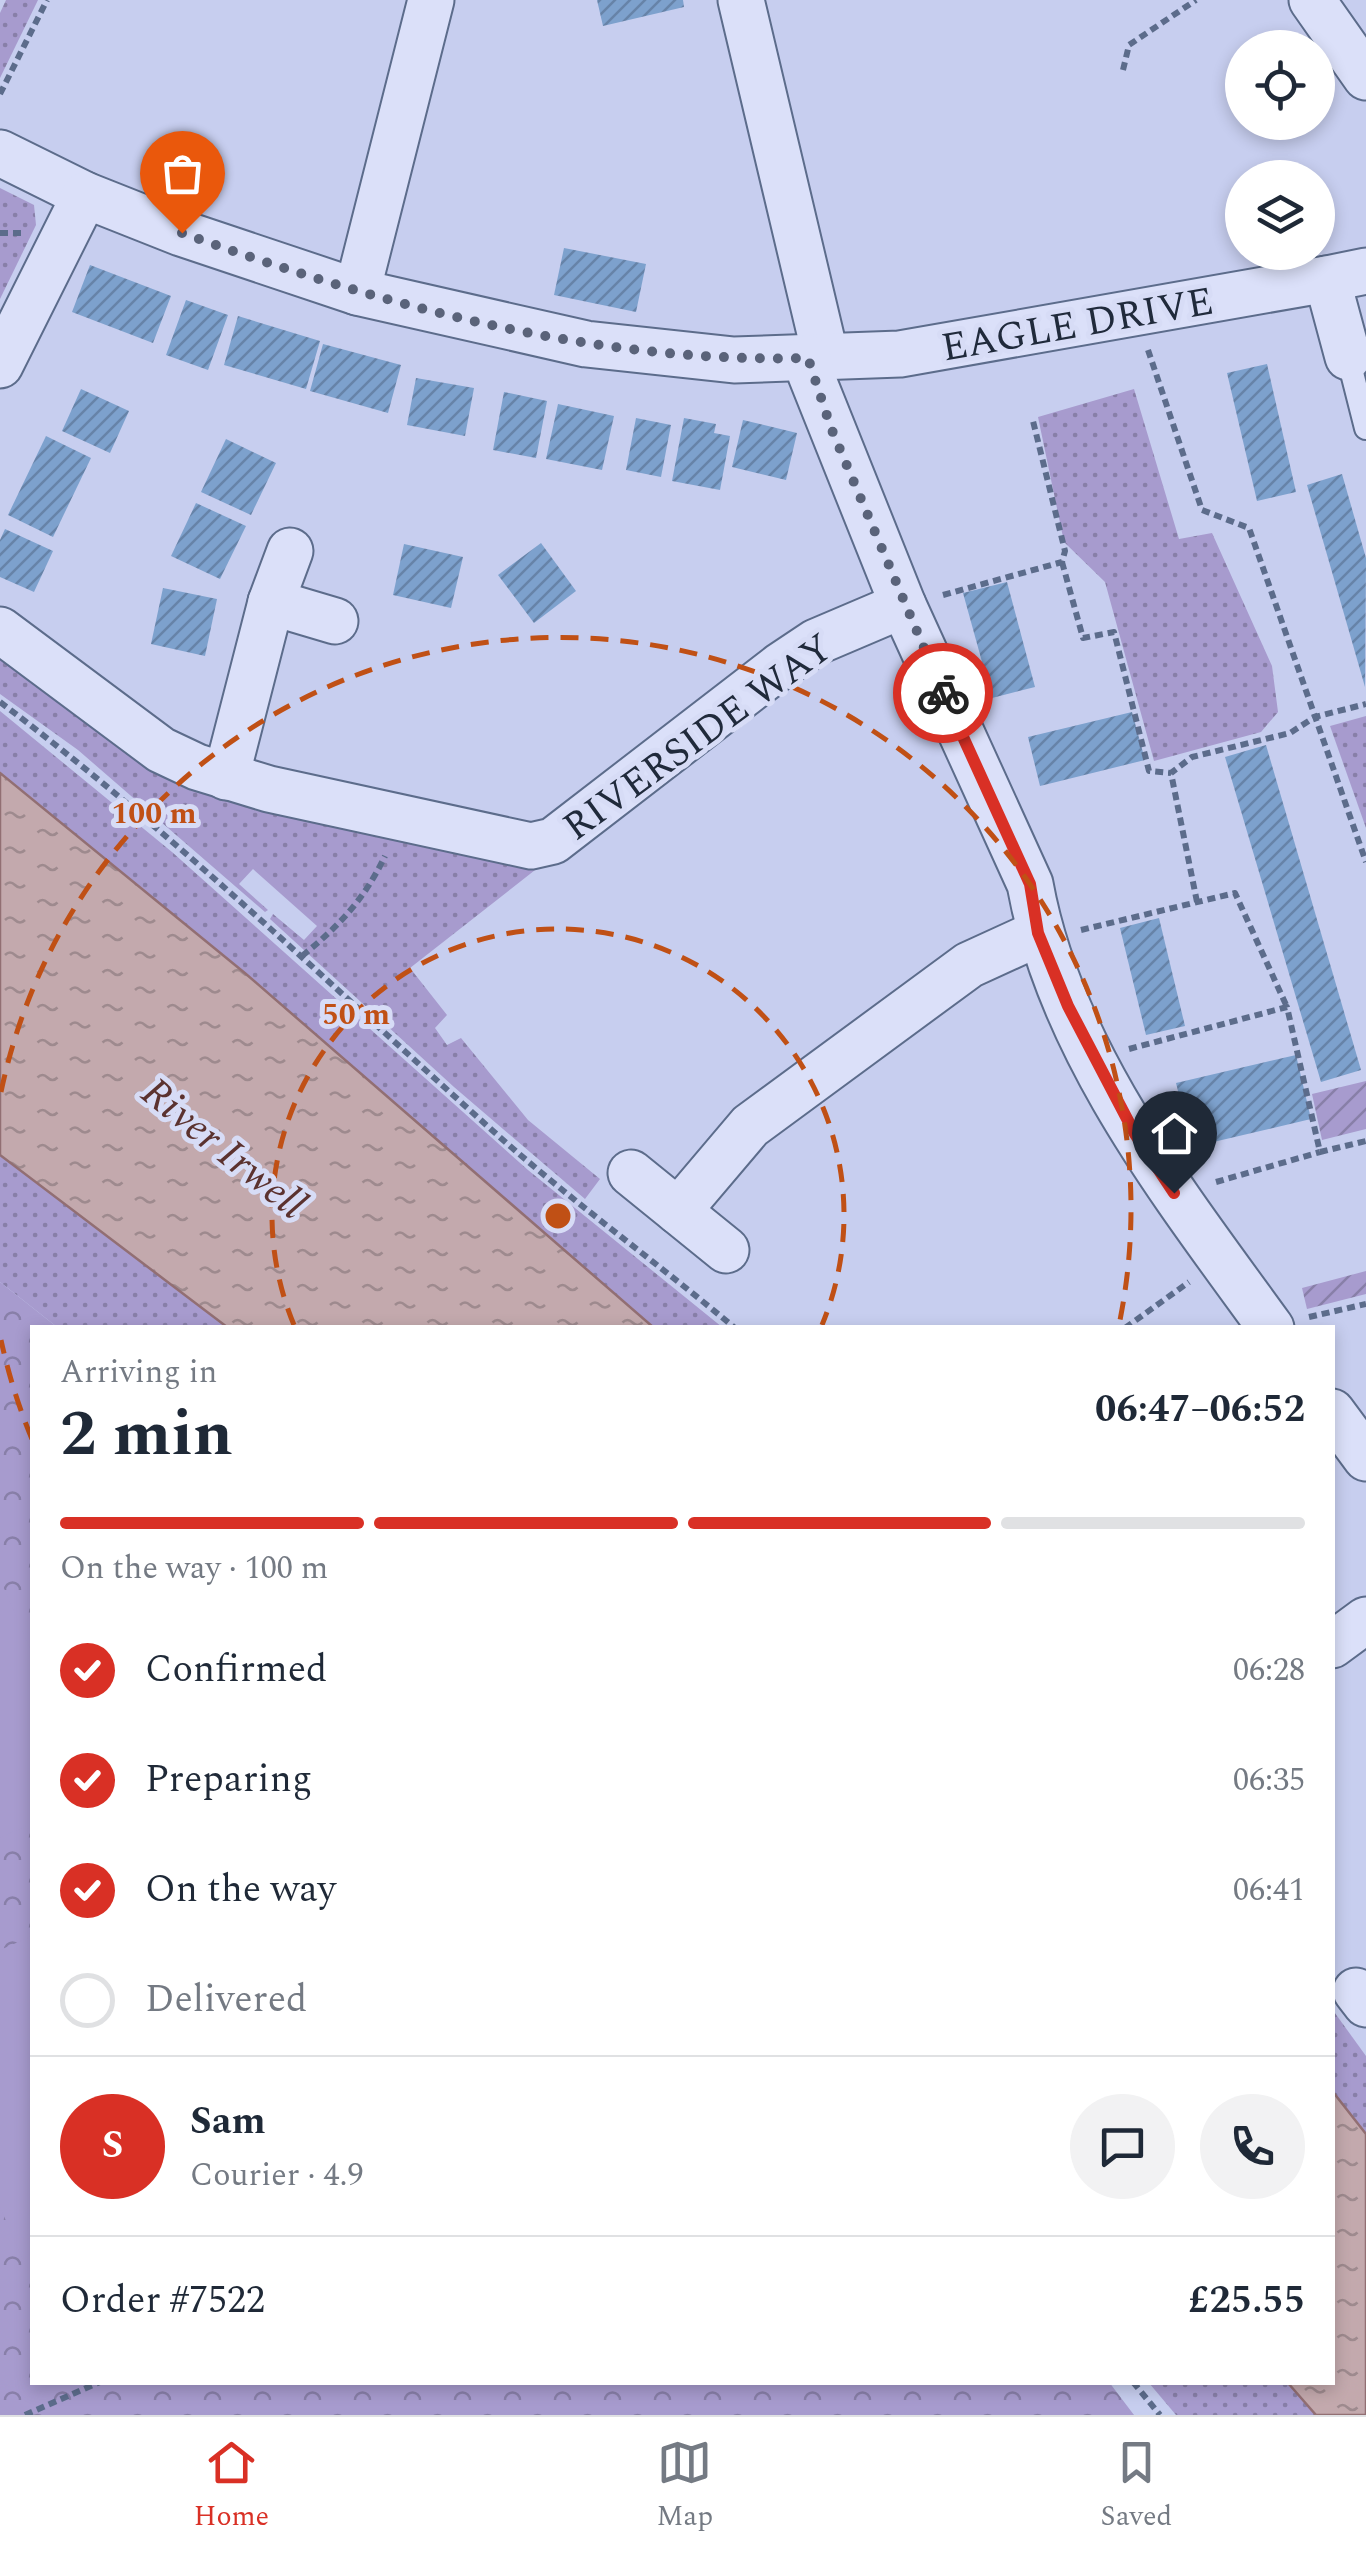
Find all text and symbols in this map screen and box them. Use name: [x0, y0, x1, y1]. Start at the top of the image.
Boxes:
map controls: [1225, 30, 1335, 270]
button: locate: [1225, 30, 1335, 140]
pin: [140, 131, 225, 234]
icon: bag: [155, 146, 210, 201]
button: layers: [1225, 160, 1335, 270]
street label: EAGLE DRIVE: [937, 272, 1218, 379]
street label: RIVERSIDE WAY: [551, 619, 846, 857]
courier: [893, 643, 993, 743]
icon: bike: [916, 666, 971, 721]
text: 100 m: [111, 791, 197, 837]
text: 50 m: [322, 992, 390, 1038]
water label: River Irwell: [127, 1062, 320, 1236]
pin: [1132, 1091, 1217, 1194]
icon: home: [1147, 1106, 1202, 1161]
centre of rings: [540, 1198, 576, 1234]
text: Arriving in: [60, 1348, 217, 1397]
text: 06:47–06:52: [1095, 1381, 1305, 1439]
text: 2 min: [60, 1385, 233, 1484]
text: On the way · 100 m: [60, 1544, 328, 1593]
text: Confirmed: [145, 1641, 327, 1699]
icon: check: [60, 1643, 115, 1698]
text: 06:28: [1233, 1646, 1305, 1695]
text: Preparing: [145, 1751, 312, 1809]
icon: check: [60, 1753, 115, 1808]
text: 06:35: [1233, 1756, 1305, 1805]
text: On the way: [145, 1861, 336, 1919]
icon: check: [60, 1863, 115, 1918]
text: 06:41: [1233, 1866, 1305, 1915]
text: Delivered: [145, 1971, 307, 2029]
text: Sam: [190, 2093, 266, 2151]
button: chat: [1070, 2094, 1175, 2199]
button: phone: [1200, 2094, 1305, 2199]
text: S: [102, 2117, 123, 2175]
text: Courier · 4.9: [190, 2151, 363, 2200]
text: Order #7522: [60, 2272, 265, 2330]
text: £25.55: [1188, 2272, 1305, 2330]
tab: Home: [194, 2435, 269, 2538]
tab: Map: [657, 2435, 713, 2538]
tab: Saved: [1100, 2435, 1172, 2538]

